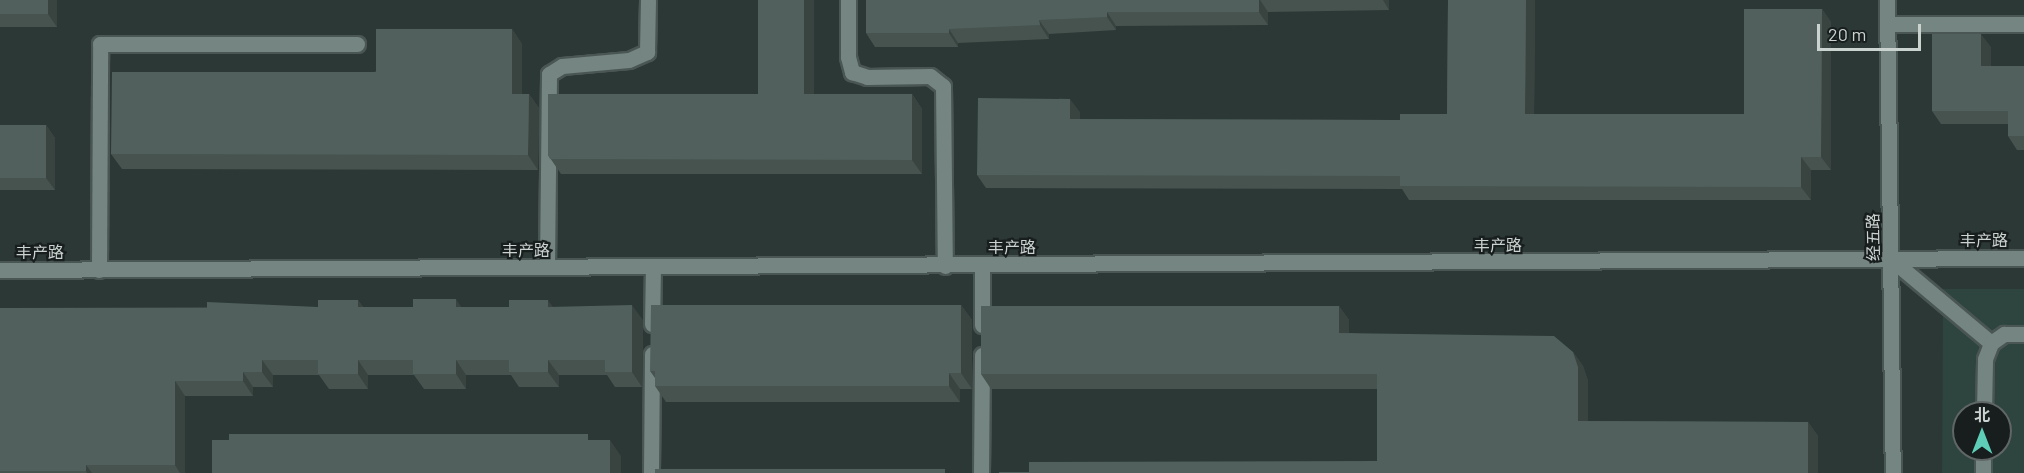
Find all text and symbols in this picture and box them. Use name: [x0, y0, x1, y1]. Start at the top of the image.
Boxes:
scale bar: [1820, 12, 1924, 50]
text: 20 m: [1828, 23, 1866, 45]
street label: 经五路: [1863, 213, 1883, 261]
street label: 丰产路: [1960, 230, 2008, 250]
street label: 丰产路: [1474, 235, 1522, 255]
street label: 丰产路: [988, 237, 1036, 257]
street label: 丰产路: [502, 240, 550, 260]
street label: 丰产路: [16, 242, 64, 262]
north arrow: [1952, 401, 2012, 461]
text: 北: [1974, 405, 1990, 424]

